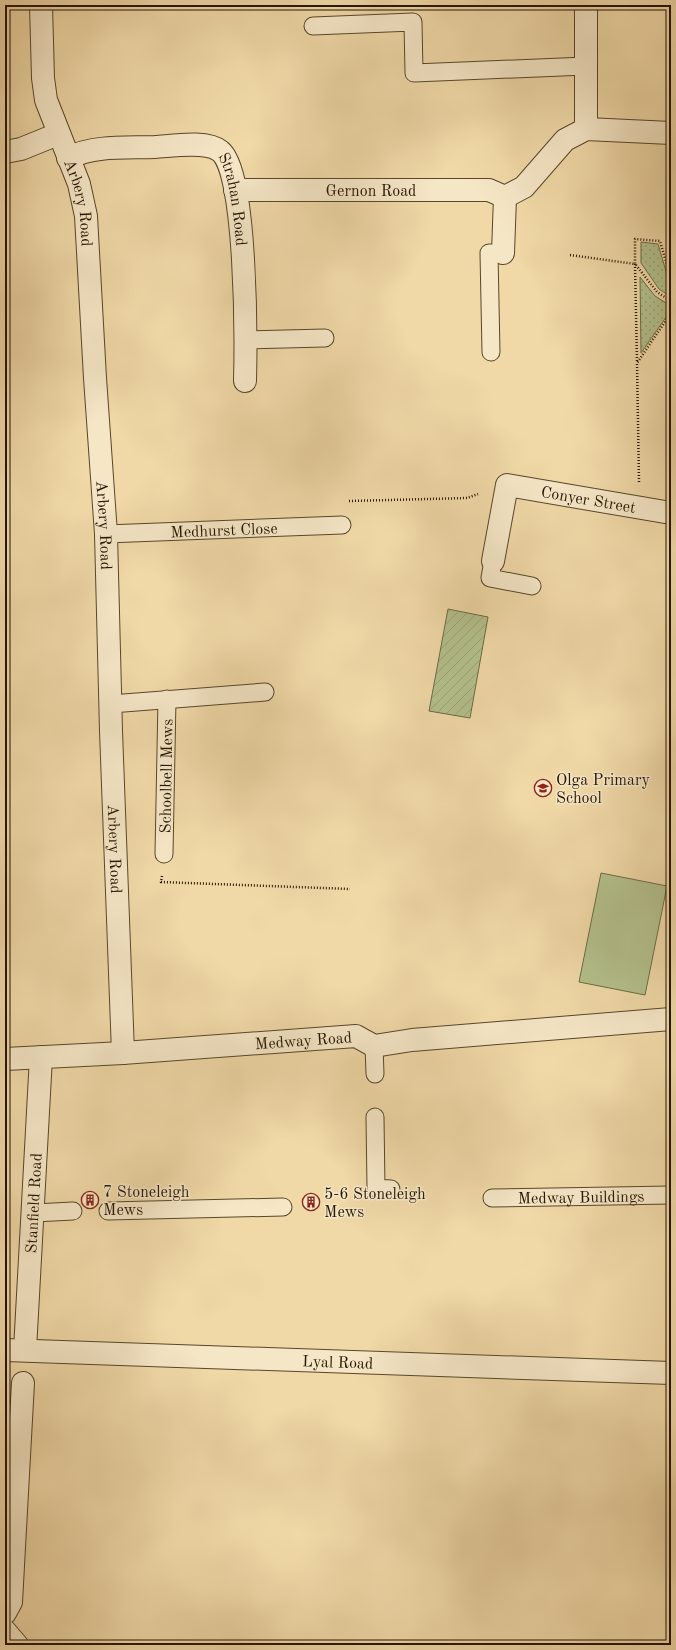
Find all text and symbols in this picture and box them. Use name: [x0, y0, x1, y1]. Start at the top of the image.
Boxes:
street label: Strahan Road: [214, 150, 248, 247]
street label: Arbery Road: [60, 157, 94, 247]
street label: Gernon Road: [326, 184, 416, 200]
street label: Arbery Road: [92, 480, 113, 570]
street label: Conyer Street: [540, 485, 637, 517]
street label: Medhurst Close: [170, 521, 278, 542]
street label: Schoolbell Mews: [158, 719, 177, 834]
place label: Olga Primary School: [556, 773, 650, 807]
school or university icon: Olga Primary School: [533, 778, 553, 798]
street label: Arbery Road: [104, 804, 123, 894]
street label: Medway Road: [254, 1030, 353, 1053]
street label: Stanfield Road: [24, 1153, 46, 1254]
place label: 7 Stoneleigh Mews: [103, 1185, 190, 1219]
place label: 5-6 Stoneleigh Mews: [324, 1187, 426, 1221]
street label: Medway Buildings: [517, 1189, 645, 1208]
building icon: 7 Stoneleigh Mews: [80, 1190, 100, 1210]
building icon: 5-6 Stoneleigh Mews: [301, 1192, 321, 1212]
street label: Lyal Road: [302, 1354, 374, 1373]

